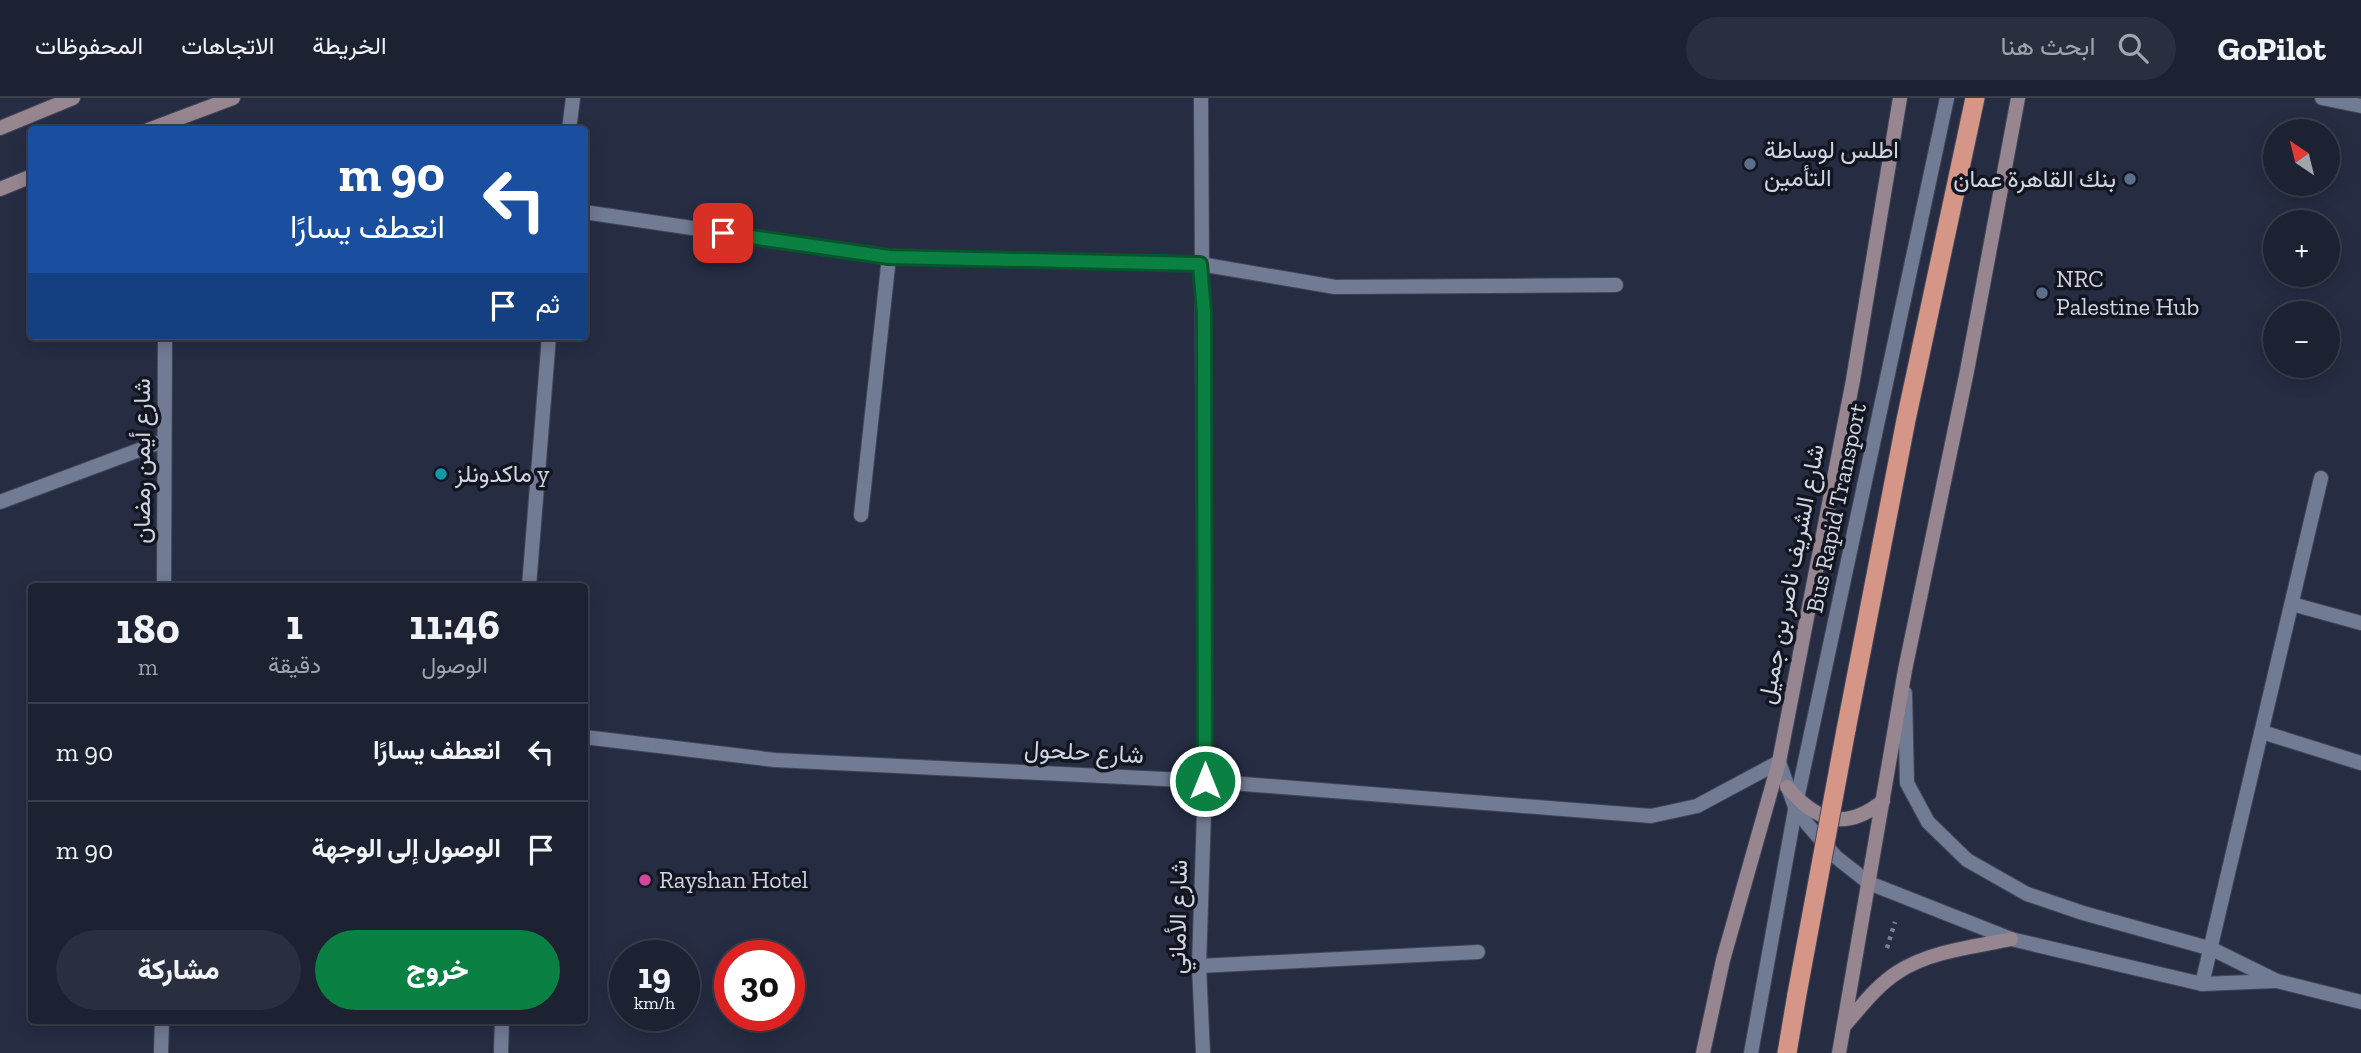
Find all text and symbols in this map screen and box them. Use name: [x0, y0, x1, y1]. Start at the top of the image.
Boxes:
search box: [1686, 17, 2176, 80]
icon: search: [2114, 29, 2152, 67]
text: GoPilot: [2218, 29, 2326, 68]
text: ابحث هنا: [2000, 30, 2096, 62]
text: المحفوظات: [35, 31, 143, 60]
text: الاتجاهات: [181, 31, 274, 60]
text: الخريطة: [312, 31, 387, 60]
north arrow: [2263, 119, 2340, 196]
map controls: [2263, 119, 2340, 378]
place label: اطلس لوساطة التأمين: [1764, 135, 1899, 192]
text: 90 m: [338, 145, 445, 204]
icon: left: [469, 154, 560, 245]
marker: اطلس لوساطة التأمين: [1742, 156, 1758, 172]
place label: بنك القاهرة عمان: [1953, 164, 2116, 194]
marker: بنك القاهرة عمان: [2122, 171, 2138, 187]
pin: [693, 203, 753, 263]
text: انعطف يسارًا: [290, 208, 445, 246]
button: +: [2263, 210, 2340, 287]
icon: arrive: [704, 214, 742, 252]
place label: NRC Palestine Hub: [2056, 264, 2199, 321]
marker: NRC Palestine Hub: [2034, 285, 2050, 301]
icon: arrive: [484, 287, 522, 325]
text: ثم: [536, 288, 560, 320]
button: −: [2263, 301, 2340, 378]
street label: شارع أيمن رمضان: [127, 378, 158, 544]
street label: Bus Rapid Transport: [1799, 400, 1872, 615]
street label: شارع الشريف ناصر بن جميل: [1751, 441, 1832, 707]
place label: ماكدونلز y: [454, 459, 550, 489]
marker: ماكدونلز y: [433, 466, 449, 482]
text: 1: [286, 599, 303, 650]
text: 11:46: [409, 599, 500, 650]
text: 180: [116, 603, 180, 654]
text: دقيقة: [268, 651, 321, 679]
text: الوصول: [421, 651, 488, 679]
text: m: [138, 653, 158, 681]
icon: left: [522, 733, 560, 771]
text: انعطف يسارًا: [373, 734, 501, 766]
street label: شارع حلحول: [1023, 734, 1145, 771]
text: 90 m: [56, 736, 113, 768]
position arrow: [1168, 744, 1242, 818]
icon: arrive: [522, 831, 560, 869]
text: الوصول إلى الوجهة: [312, 832, 501, 864]
text: 90 m: [56, 834, 113, 866]
street label: شارع الأماني: [1162, 860, 1198, 975]
place label: Rayshan Hotel: [659, 865, 808, 894]
marker: Rayshan Hotel: [637, 872, 653, 888]
button: مشاركة: [56, 930, 301, 1010]
button: خروج: [315, 930, 560, 1010]
speed limit sign: 30: [714, 940, 805, 1031]
text: 19: [638, 955, 671, 997]
text: km/h: [634, 992, 675, 1014]

